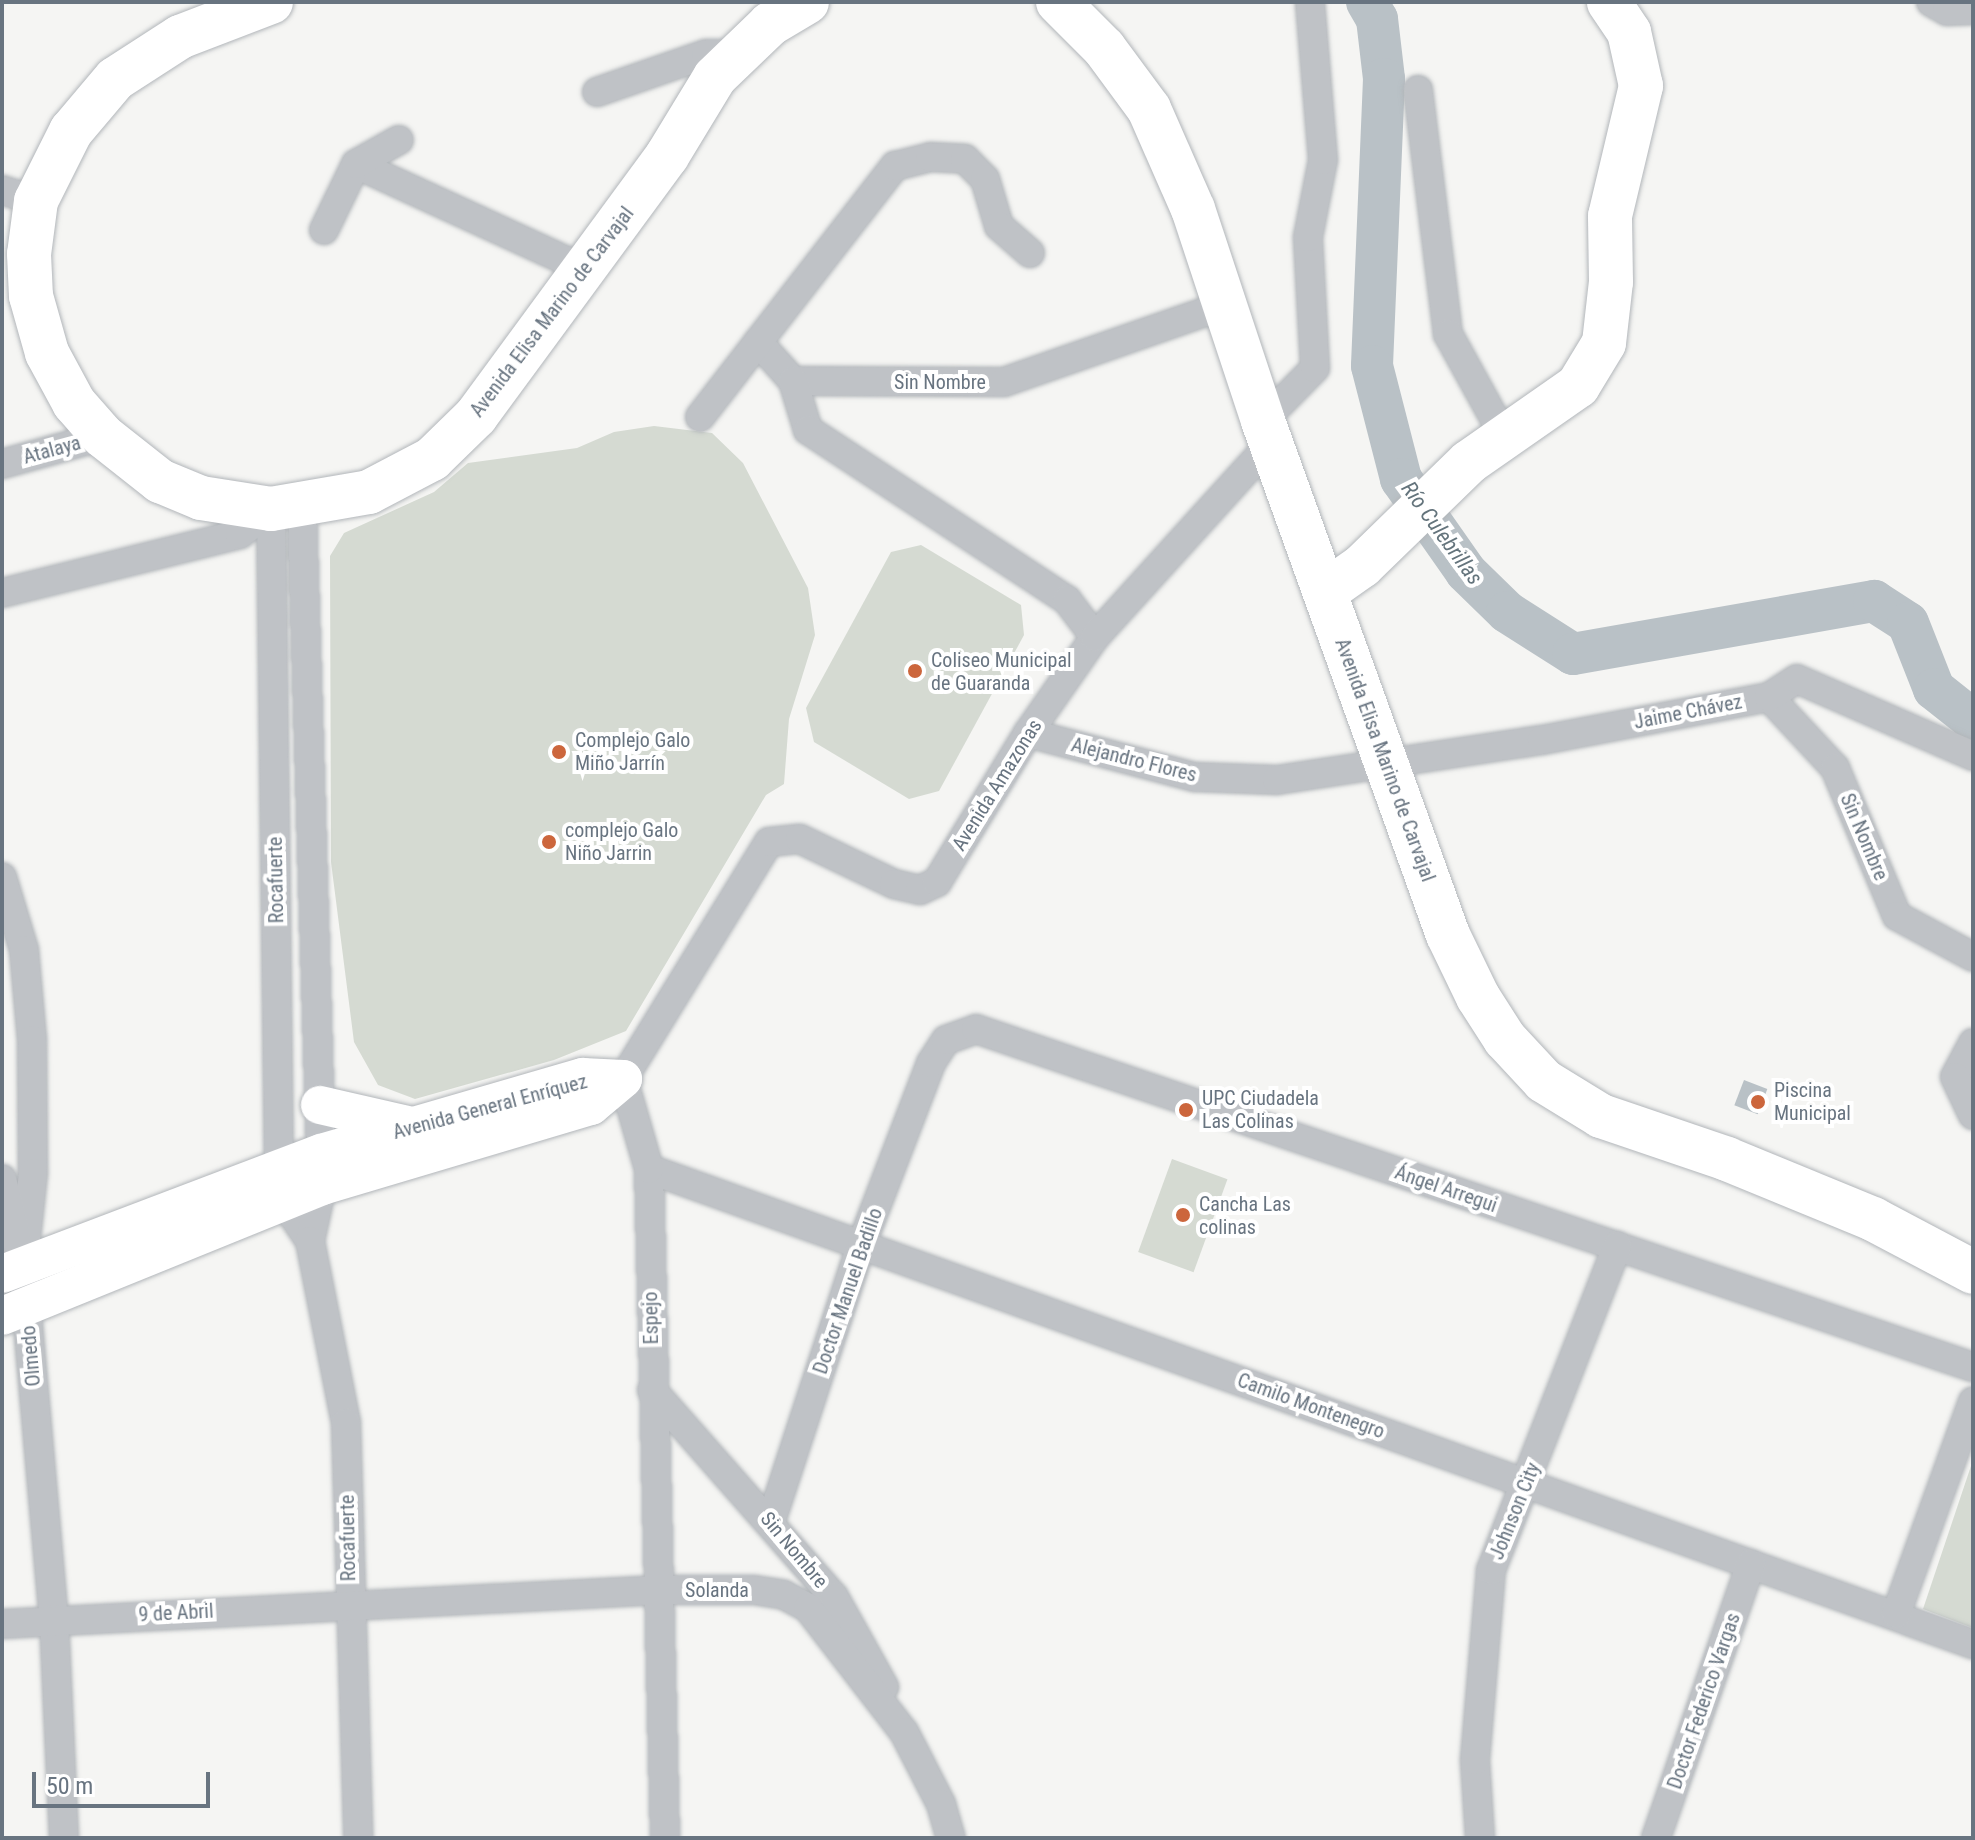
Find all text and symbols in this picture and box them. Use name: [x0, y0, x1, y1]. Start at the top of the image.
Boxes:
street label: Avenida Elisa Marino de Carvajal: [465, 202, 639, 422]
street label: Sin Nombre: [894, 370, 986, 394]
street label: Atalaya: [21, 431, 83, 469]
water label: Río Culebrillas: [1396, 476, 1488, 590]
street label: Avenida Elisa Marino de Carvajal: [1330, 635, 1440, 885]
place label: Coliseo Municipal de Guaranda: [931, 648, 1072, 695]
marker: Coliseo Municipal de Guaranda: [906, 662, 924, 680]
street label: Jaime Chávez: [1632, 690, 1744, 734]
street label: Avenida Amazonas: [947, 715, 1047, 855]
place label: Complejo Galo Miño Jarrín: [575, 728, 690, 775]
street label: Alejandro Flores: [1069, 733, 1199, 787]
marker: Complejo Galo Miño Jarrín: [550, 743, 568, 761]
street label: Sin Nombre: [1835, 790, 1893, 884]
place label: complejo Galo Niño Jarrin: [565, 818, 678, 865]
marker: complejo Galo Niño Jarrin: [540, 833, 558, 851]
street label: Rocafuerte: [263, 836, 289, 924]
street label: Avenida General Enríquez: [390, 1070, 590, 1144]
place label: Piscina Municipal: [1774, 1078, 1851, 1125]
place label: UPC Ciudadela Las Colinas: [1202, 1086, 1319, 1133]
marker: Piscina Municipal: [1749, 1093, 1767, 1111]
marker: UPC Ciudadela Las Colinas: [1177, 1101, 1195, 1119]
street label: Ángel Arregui: [1392, 1160, 1500, 1218]
place label: Cancha Las colinas: [1199, 1192, 1291, 1239]
street label: Doctor Manuel Badillo: [808, 1205, 888, 1377]
marker: Cancha Las colinas: [1174, 1206, 1192, 1224]
street label: Espejo: [639, 1291, 663, 1345]
street label: Olmedo: [16, 1325, 46, 1387]
street label: Camilo Montenegro: [1234, 1368, 1388, 1444]
street label: Johnson City: [1485, 1459, 1545, 1563]
street label: Rocafuerte: [335, 1494, 361, 1582]
street label: Sin Nombre: [755, 1507, 833, 1593]
street label: Solanda: [685, 1578, 749, 1602]
street label: 9 de Abril: [138, 1599, 214, 1627]
street label: Doctor Federico Vargas: [1663, 1610, 1745, 1792]
scale bar: [36, 1756, 214, 1806]
text: 50 m: [46, 1772, 93, 1800]

